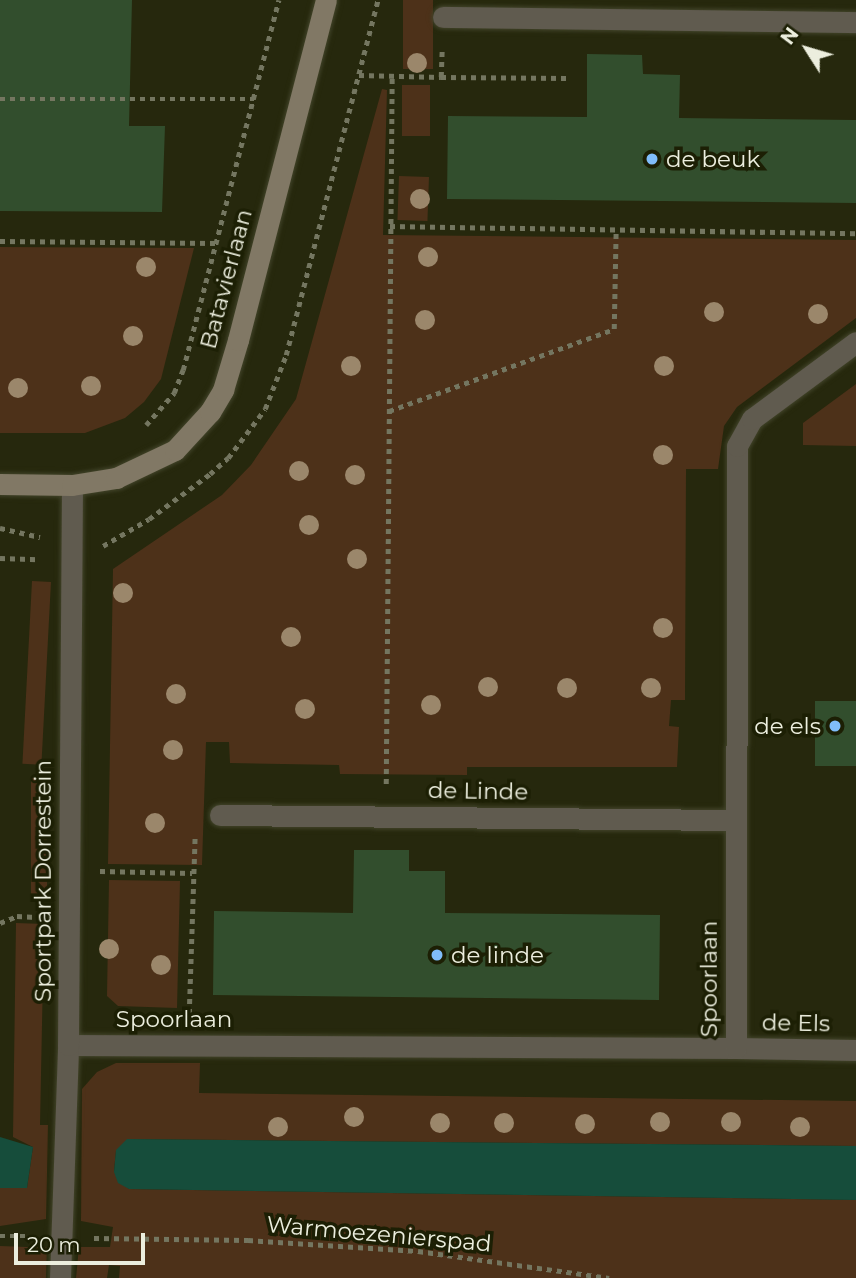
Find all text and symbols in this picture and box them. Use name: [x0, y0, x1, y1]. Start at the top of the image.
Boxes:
north arrow: [772, 14, 842, 84]
text: N: [776, 23, 804, 49]
place label: de beuk: [666, 145, 760, 173]
marker: de beuk: [644, 151, 660, 167]
street label: Batavierlaan: [194, 206, 258, 352]
place label: de els: [754, 712, 821, 740]
marker: de els: [827, 718, 843, 734]
street label: Sportpark Dorrestein: [29, 760, 57, 1002]
street label: de Linde: [428, 776, 528, 806]
street label: Spoorlaan: [695, 921, 723, 1037]
place label: de linde: [451, 941, 544, 969]
marker: de linde: [429, 947, 445, 963]
street label: Spoorlaan: [116, 1005, 232, 1033]
street label: de Els: [762, 1009, 830, 1037]
street label: Warmoezenierspad: [265, 1210, 493, 1258]
scale bar: [18, 1218, 149, 1262]
text: 20 m: [27, 1232, 81, 1257]

